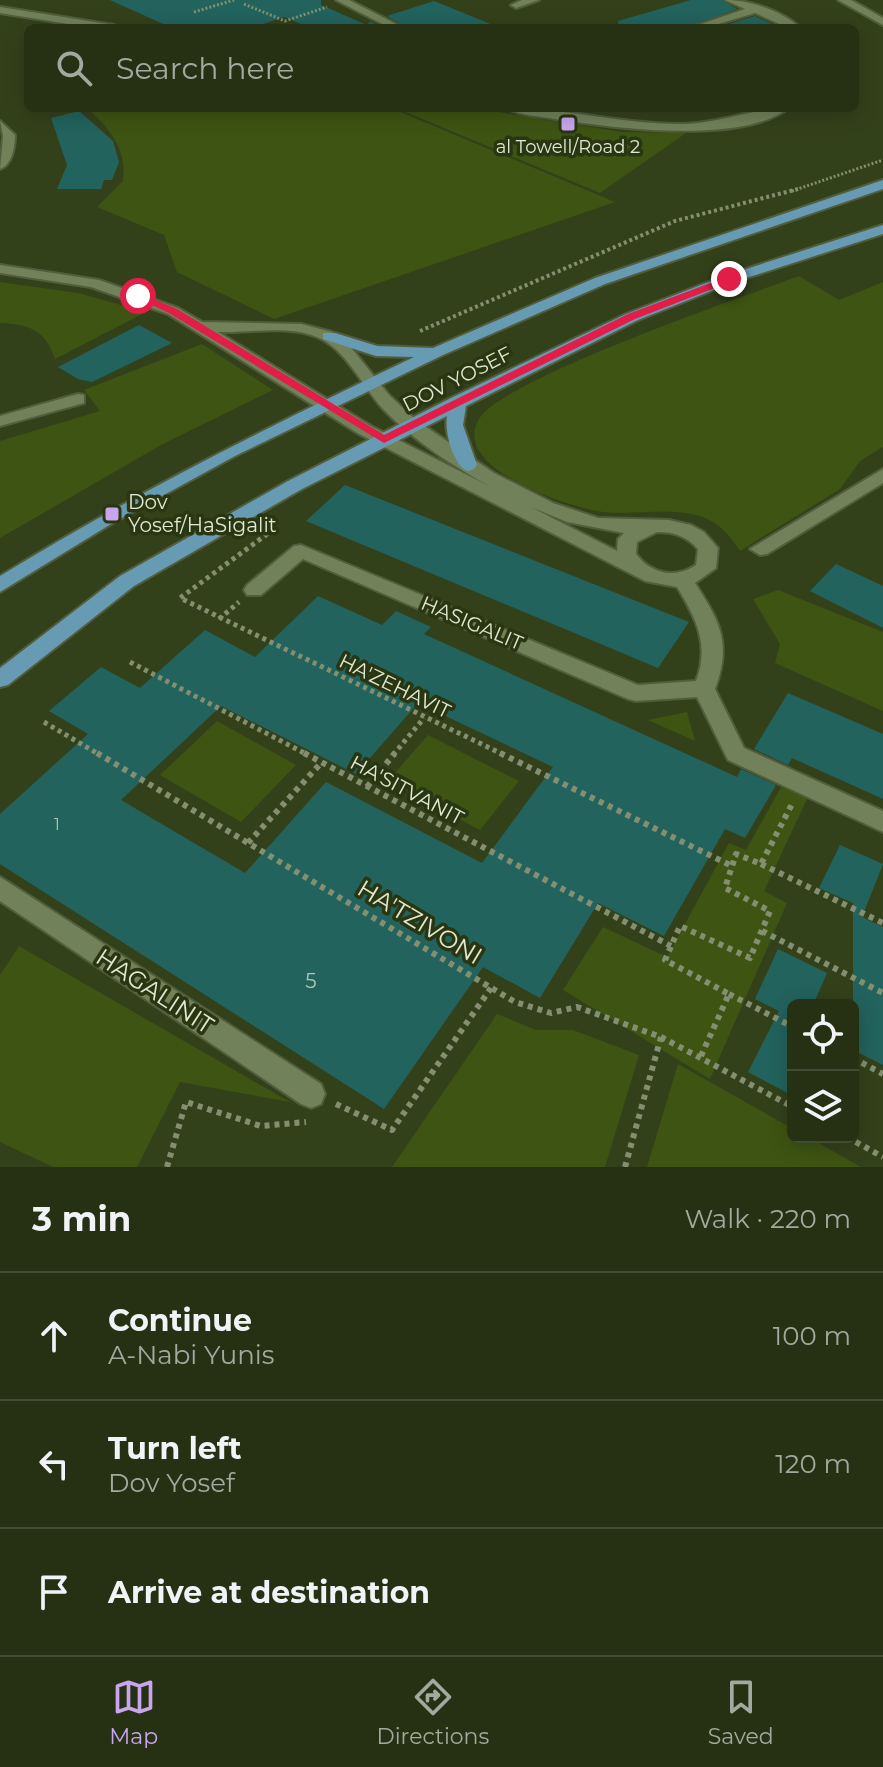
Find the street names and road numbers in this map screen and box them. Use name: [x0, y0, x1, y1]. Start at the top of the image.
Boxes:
street label: DOV YOSEF: [398, 341, 516, 417]
street label: HASIGALIT: [418, 591, 527, 655]
street label: HA'ZEHAVIT: [335, 649, 455, 724]
street label: HA'SITVANIT: [346, 750, 468, 830]
street label: HA'TZIVONI: [352, 873, 488, 971]
street label: HAGALINIT: [91, 942, 219, 1040]

